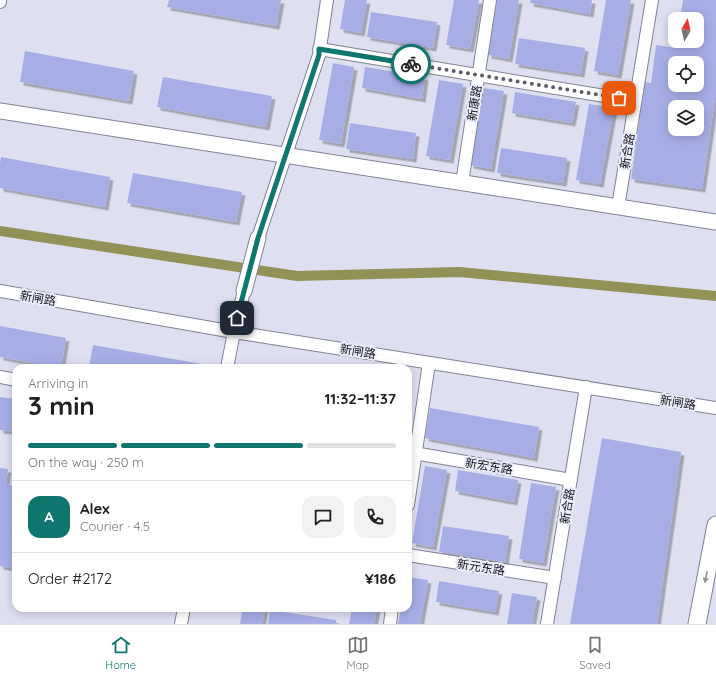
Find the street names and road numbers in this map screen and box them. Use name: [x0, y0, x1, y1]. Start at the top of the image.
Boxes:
street label: 新康路: [464, 84, 484, 122]
street label: 新合路: [617, 132, 637, 170]
street label: 新闸路: [19, 287, 57, 309]
street label: 新闸路: [339, 341, 377, 361]
street label: 新闸路: [659, 392, 697, 412]
street label: 新宏东路: [464, 455, 514, 477]
street label: 新合路: [557, 487, 577, 525]
street label: 新元东路: [456, 556, 506, 578]

